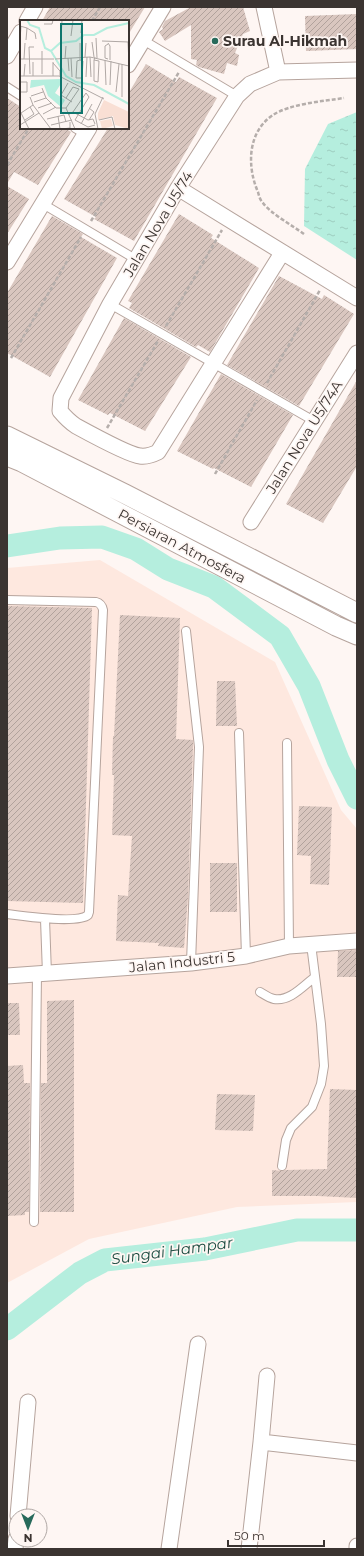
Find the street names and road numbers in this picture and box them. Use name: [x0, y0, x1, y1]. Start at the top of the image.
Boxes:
street label: Jalan Nova U5/74: [119, 167, 197, 281]
street label: Jalan Nova U5/74A: [261, 376, 347, 498]
street label: Persiaran Atmosfera: [115, 505, 249, 587]
street label: Jalan Industri 5: [127, 947, 236, 977]

